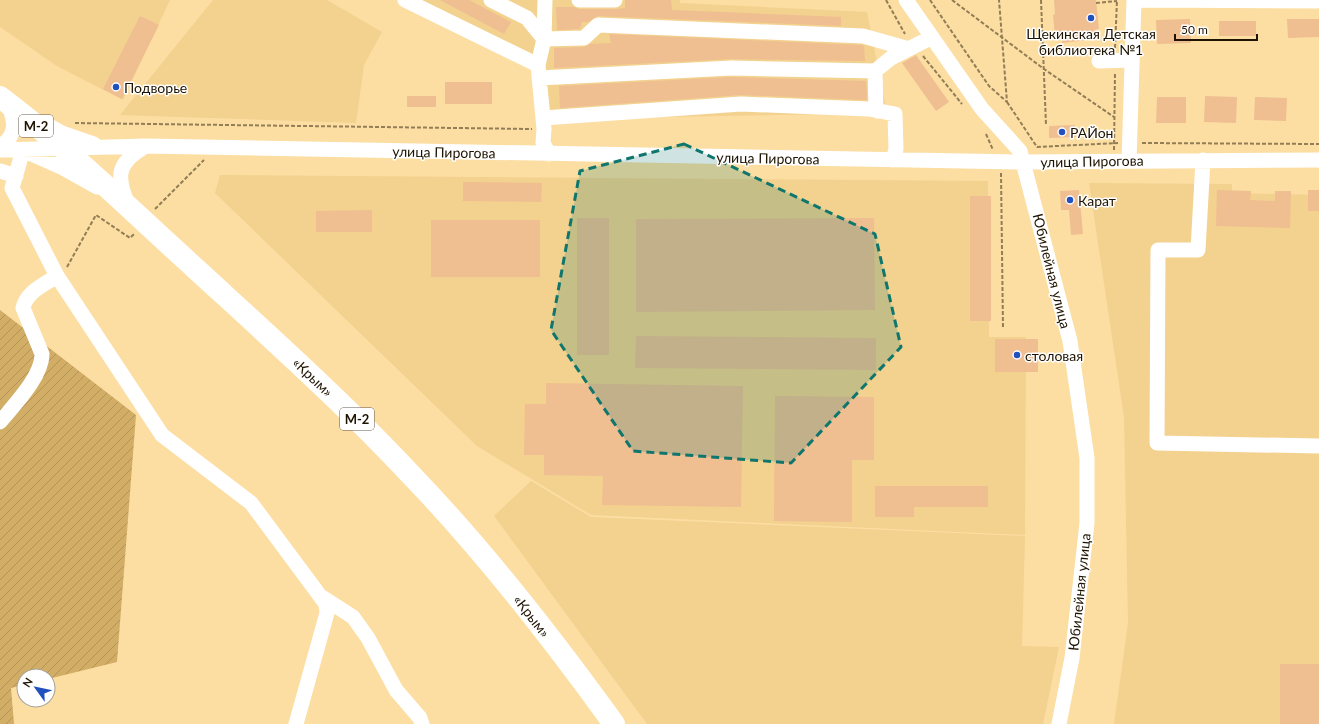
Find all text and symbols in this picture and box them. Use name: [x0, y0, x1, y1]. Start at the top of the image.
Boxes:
marker: Щекинская Детская библиотека №1: [1086, 13, 1096, 23]
scale bar: [1175, 16, 1257, 42]
text: 50 m: [1181, 22, 1208, 37]
place label: Щекинская Детская библиотека №1: [1026, 25, 1156, 58]
place label: Подворье: [124, 79, 187, 96]
marker: Подворье: [111, 82, 121, 92]
road number: М-2: [19, 115, 53, 137]
place label: РАЙон: [1070, 124, 1113, 141]
marker: РАЙон: [1057, 127, 1067, 137]
street label: улица Пирогова: [392, 143, 496, 161]
street label: улица Пирогова: [716, 149, 820, 167]
street label: улица Пирогова: [1040, 152, 1144, 170]
place label: Карат: [1078, 192, 1116, 209]
marker: Карат: [1065, 195, 1075, 205]
street label: Юбилейная улица: [1029, 212, 1075, 330]
place label: столовая: [1025, 347, 1083, 364]
marker: столовая: [1012, 350, 1022, 360]
street label: «Крым»: [289, 354, 337, 400]
road number: М-2: [340, 408, 374, 430]
street label: Юбилейная улица: [1064, 532, 1094, 652]
street label: «Крым»: [510, 591, 554, 641]
north arrow: [16, 668, 56, 708]
text: N: [19, 675, 35, 689]

